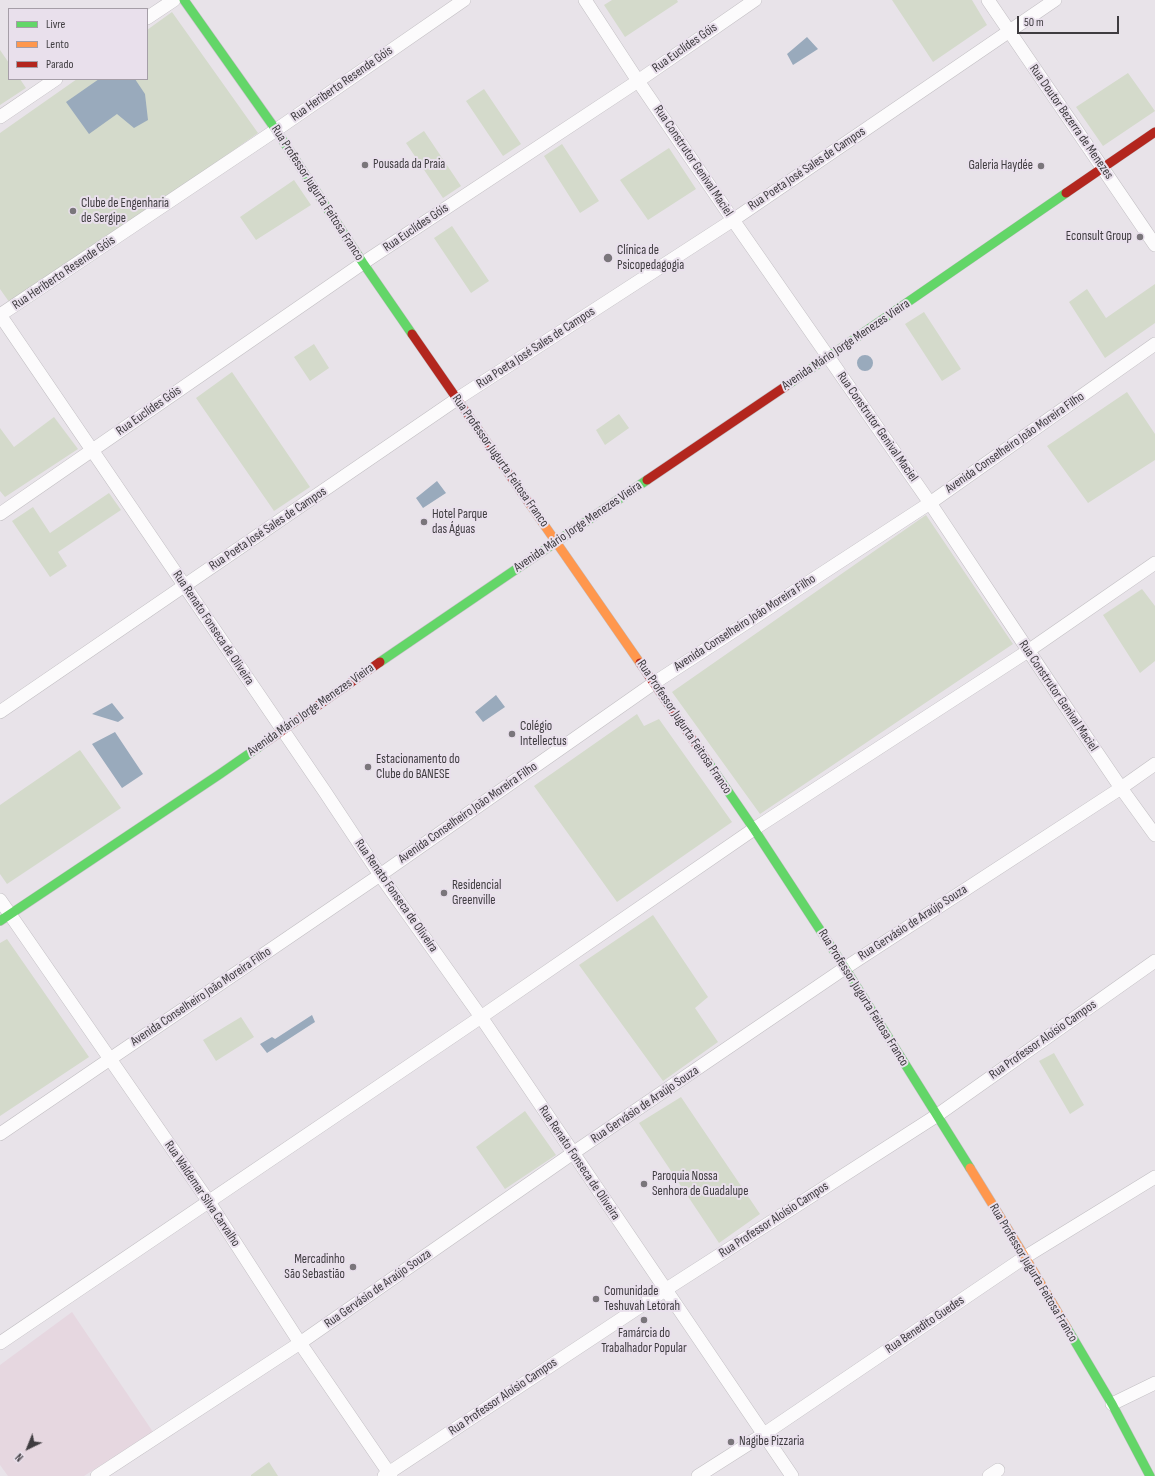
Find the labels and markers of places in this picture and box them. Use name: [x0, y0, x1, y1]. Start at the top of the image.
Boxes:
place label: Pousada da Praia: [373, 157, 445, 173]
place label: Galeria Haydée: [968, 158, 1033, 174]
marker: Pousada da Praia: [360, 160, 370, 170]
marker: Galeria Haydée: [1036, 161, 1046, 171]
place label: Clube de Engenharia de Sergipe: [81, 196, 169, 227]
marker: Clube de Engenharia de Sergipe: [68, 206, 78, 216]
place label: Econsult Group: [1066, 229, 1132, 245]
marker: Econsult Group: [1135, 232, 1145, 242]
place label: Clínica de Psicopedagogia: [617, 243, 684, 274]
marker: Clínica de Psicopedagogia: [602, 252, 614, 264]
place label: Hotel Parque das Águas: [432, 507, 487, 538]
marker: Hotel Parque das Águas: [419, 517, 429, 527]
place label: Colégio Intellectus: [520, 719, 567, 750]
marker: Colégio Intellectus: [507, 729, 517, 739]
place label: Estacionamento do Clube do BANESE: [376, 752, 460, 783]
marker: Estacionamento do Clube do BANESE: [363, 762, 373, 772]
place label: Residencial Greenville: [452, 878, 501, 909]
marker: Residencial Greenville: [439, 888, 449, 898]
place label: Paroquia Nossa Senhora de Guadalupe: [652, 1169, 748, 1200]
marker: Paroquia Nossa Senhora de Guadalupe: [639, 1179, 649, 1189]
place label: Mercadinho São Sebastião: [284, 1252, 345, 1283]
marker: Mercadinho São Sebastião: [348, 1262, 358, 1272]
place label: Comunidade Teshuvah Letorah: [604, 1284, 680, 1315]
marker: Comunidade Teshuvah Letorah: [591, 1294, 601, 1304]
marker: Famárcia do Trabalhador Popular: [639, 1315, 649, 1325]
place label: Famárcia do Trabalhador Popular: [601, 1326, 687, 1357]
place label: Nagibe Pizzaria: [739, 1434, 804, 1450]
marker: Nagibe Pizzaria: [726, 1437, 736, 1447]

